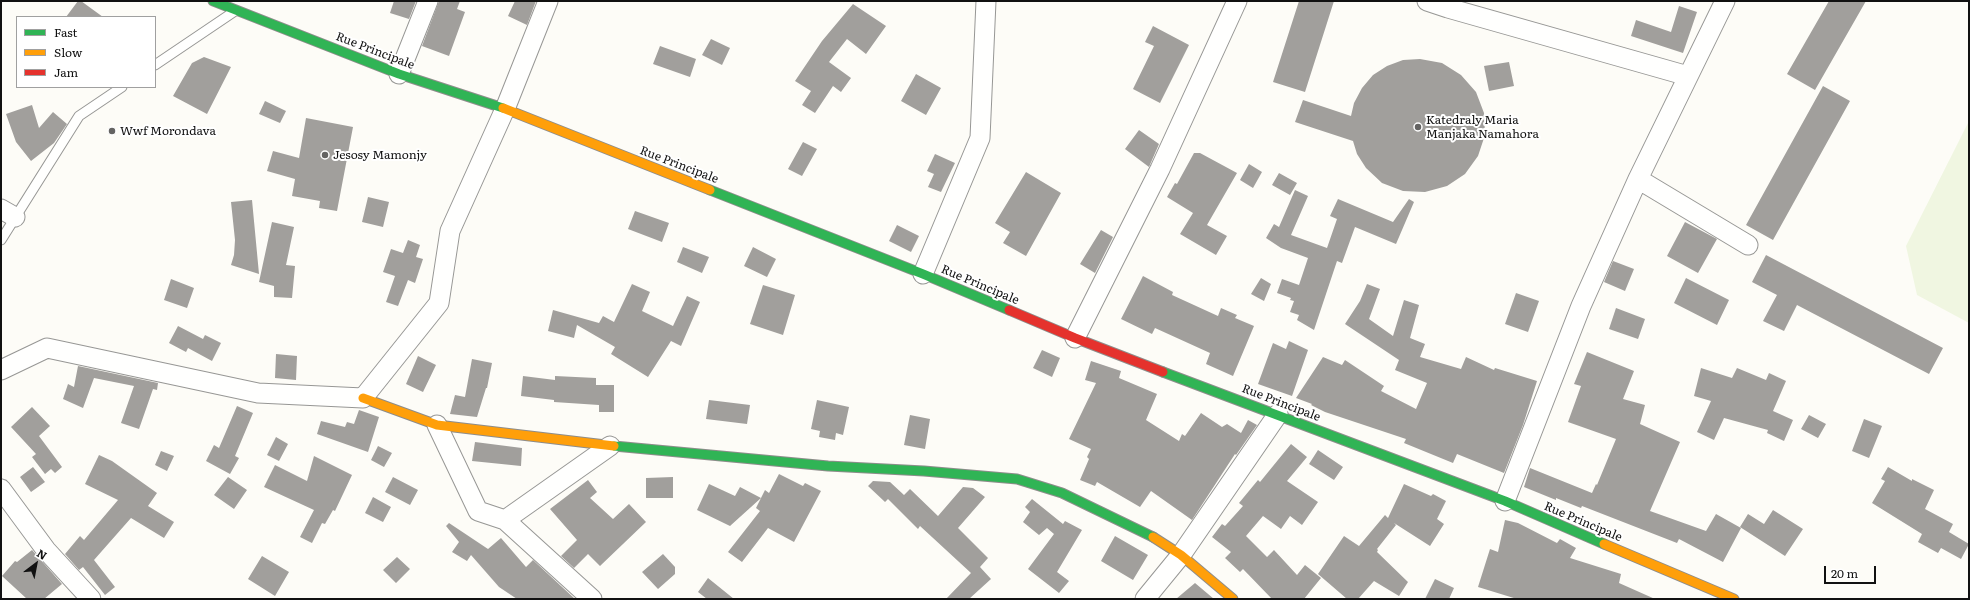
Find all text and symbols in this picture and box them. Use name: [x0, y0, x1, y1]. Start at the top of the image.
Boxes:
legend: [16, 16, 156, 88]
text: Fast: [54, 23, 77, 41]
street label: Rue Principale: [334, 29, 416, 73]
text: Slow: [54, 43, 82, 61]
text: Jam: [54, 63, 78, 81]
place label: Katedraly Maria Manjaka Namahora: [1426, 113, 1539, 141]
marker: Katedraly Maria Manjaka Namahora: [1413, 122, 1423, 132]
place label: Wwf Morondava: [120, 124, 216, 138]
marker: Wwf Morondava: [107, 126, 117, 136]
street label: Rue Principale: [638, 143, 720, 187]
place label: Jesosy Mamonjy: [333, 148, 427, 162]
marker: Jesosy Mamonjy: [320, 150, 330, 160]
street label: Rue Principale: [939, 262, 1021, 308]
street label: Rue Principale: [1240, 381, 1322, 425]
street label: Rue Principale: [1542, 499, 1624, 545]
north arrow: [16, 544, 56, 584]
text: N: [34, 545, 51, 563]
scale bar: [1826, 558, 1878, 584]
text: 20 m: [1831, 564, 1858, 582]

